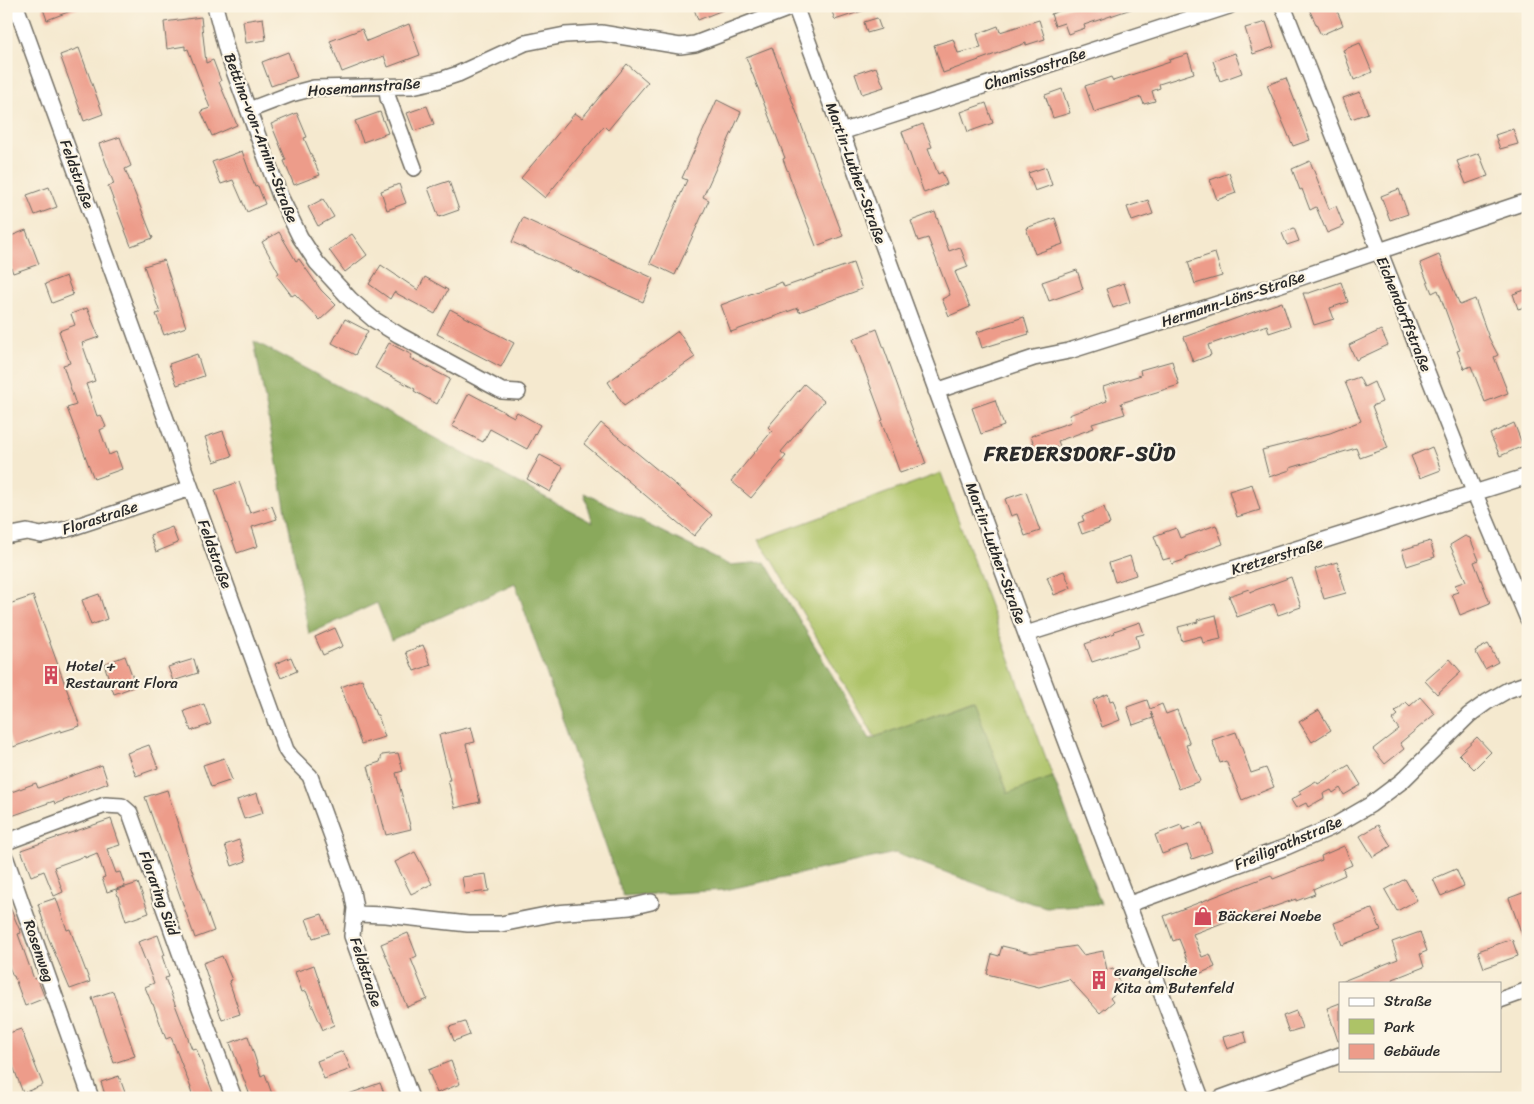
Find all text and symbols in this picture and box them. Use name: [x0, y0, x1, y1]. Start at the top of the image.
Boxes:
street label: Chamissostraße: [981, 40, 1089, 98]
street label: Bettina-von-Arnim-Straße: [217, 49, 306, 227]
street label: Hosemannstraße: [307, 70, 421, 104]
street label: Martin-Luther-Straße: [818, 98, 894, 248]
street label: Feldstraße: [52, 136, 102, 212]
street label: Eichendorffstraße: [1369, 252, 1439, 376]
street label: Hermann-Löns-Straße: [1158, 263, 1309, 335]
district label: FREDERSDORF-SÜD: [983, 437, 1176, 472]
street label: Martin-Luther-Straße: [958, 478, 1034, 628]
street label: Florastraße: [59, 493, 141, 542]
street label: Feldstraße: [190, 516, 240, 592]
street label: Kretzerstraße: [1228, 530, 1327, 582]
place label: Hotel + Restaurant Flora: [66, 653, 178, 696]
building icon: Hotel + Restaurant Flora: [40, 664, 62, 686]
street label: Freiligrathstraße: [1230, 809, 1346, 877]
street label: Floraring Süd: [132, 847, 187, 940]
place label: Bäckerei Noebe: [1218, 903, 1321, 929]
shop icon: Bäckerei Noebe: [1192, 905, 1214, 927]
street label: Rosenweg: [16, 916, 62, 986]
street label: Feldstraße: [343, 934, 389, 1010]
place label: evangelische Kita am Butenfeld: [1114, 958, 1235, 1001]
building icon: evangelische Kita am Butenfeld: [1088, 969, 1110, 991]
legend: [1339, 982, 1502, 1072]
text: Straße: [1384, 988, 1432, 1014]
text: Park: [1384, 1014, 1415, 1040]
text: Gebäude: [1384, 1038, 1440, 1064]

